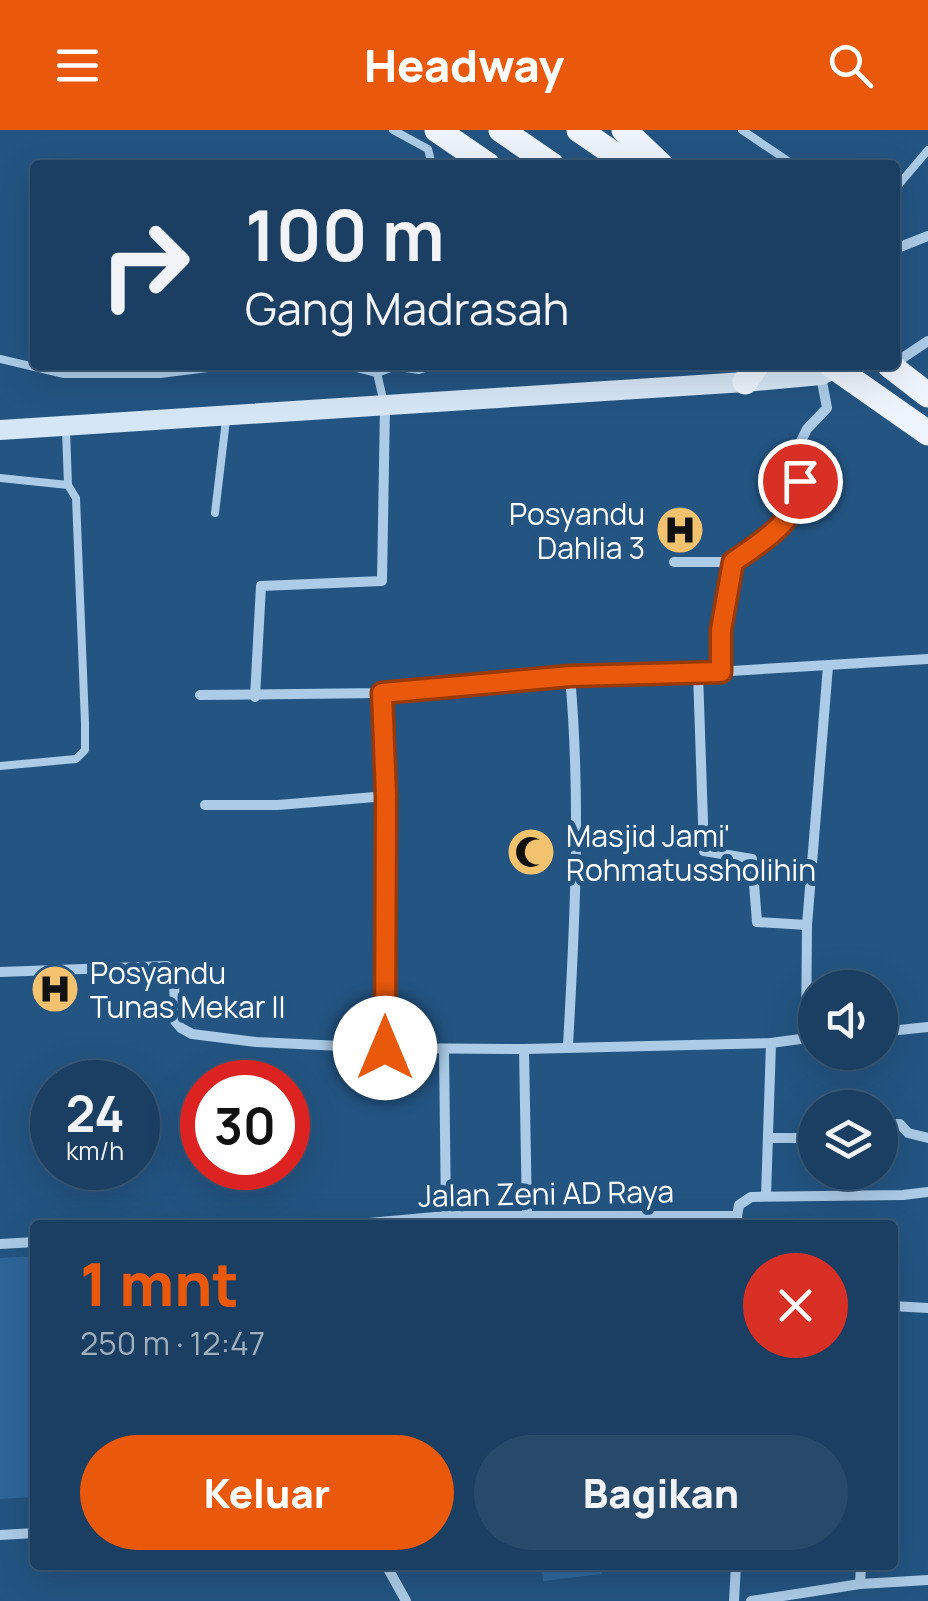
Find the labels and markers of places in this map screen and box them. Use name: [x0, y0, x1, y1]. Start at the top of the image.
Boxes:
pin: [758, 439, 843, 524]
place label: Posyandu Dahlia 3: [509, 493, 645, 568]
hospital icon: Posyandu Dahlia 3: [654, 504, 706, 556]
place label: Masjid Jami' Rohmatussholihin: [566, 815, 816, 890]
mosque icon: Masjid Jami' Rohmatussholihin: [505, 826, 557, 878]
place label: Posyandu Tunas Mekar II: [90, 952, 286, 1027]
hospital icon: Posyandu Tunas Mekar II: [29, 963, 81, 1015]

